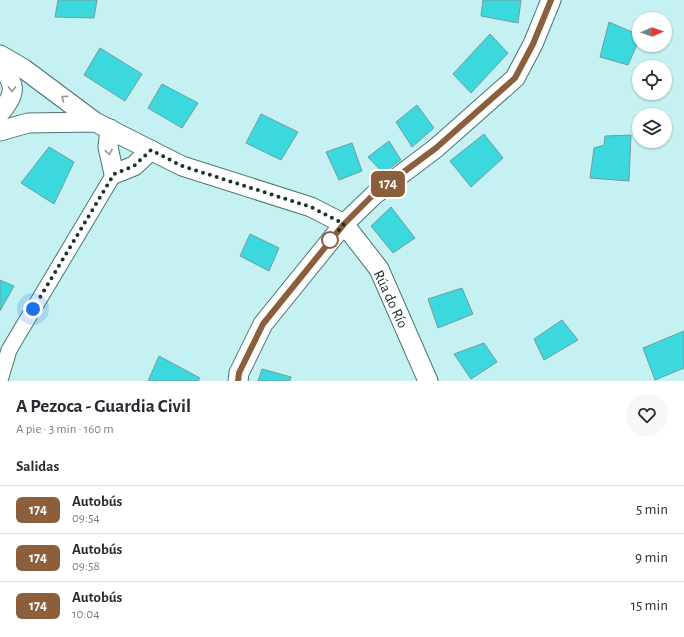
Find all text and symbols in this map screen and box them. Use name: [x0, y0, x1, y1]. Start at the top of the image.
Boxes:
north arrow: [632, 12, 672, 52]
map controls: [632, 12, 672, 148]
button: locate: [632, 60, 672, 100]
one-way arrow: [8, 87, 16, 93]
one-way arrow: [61, 96, 68, 103]
button: layers: [632, 108, 672, 148]
one-way arrow: [105, 149, 113, 155]
line badge: 174: [365, 171, 411, 197]
text: 174: [379, 177, 397, 191]
unlabelled marker: [321, 231, 339, 249]
street label: Rúa do Río: [371, 268, 410, 330]
your location: [23, 299, 43, 319]
button: heart: [626, 394, 668, 436]
text: A Pezoca - Guardia Civil: [16, 397, 191, 416]
text: A pie · 3 min · 160 m: [16, 423, 114, 436]
text: Salidas: [16, 459, 59, 474]
text: Autobús: [72, 494, 122, 509]
text: 5 min: [636, 502, 668, 517]
text: 174: [29, 503, 47, 517]
text: 09:54: [72, 512, 100, 525]
text: Autobús: [72, 542, 122, 557]
text: 9 min: [635, 550, 668, 565]
text: 174: [29, 551, 47, 565]
text: 09:58: [72, 560, 100, 573]
text: Autobús: [72, 590, 122, 605]
text: 15 min: [631, 598, 668, 613]
text: 174: [29, 599, 47, 613]
text: 10:04: [72, 608, 99, 621]

